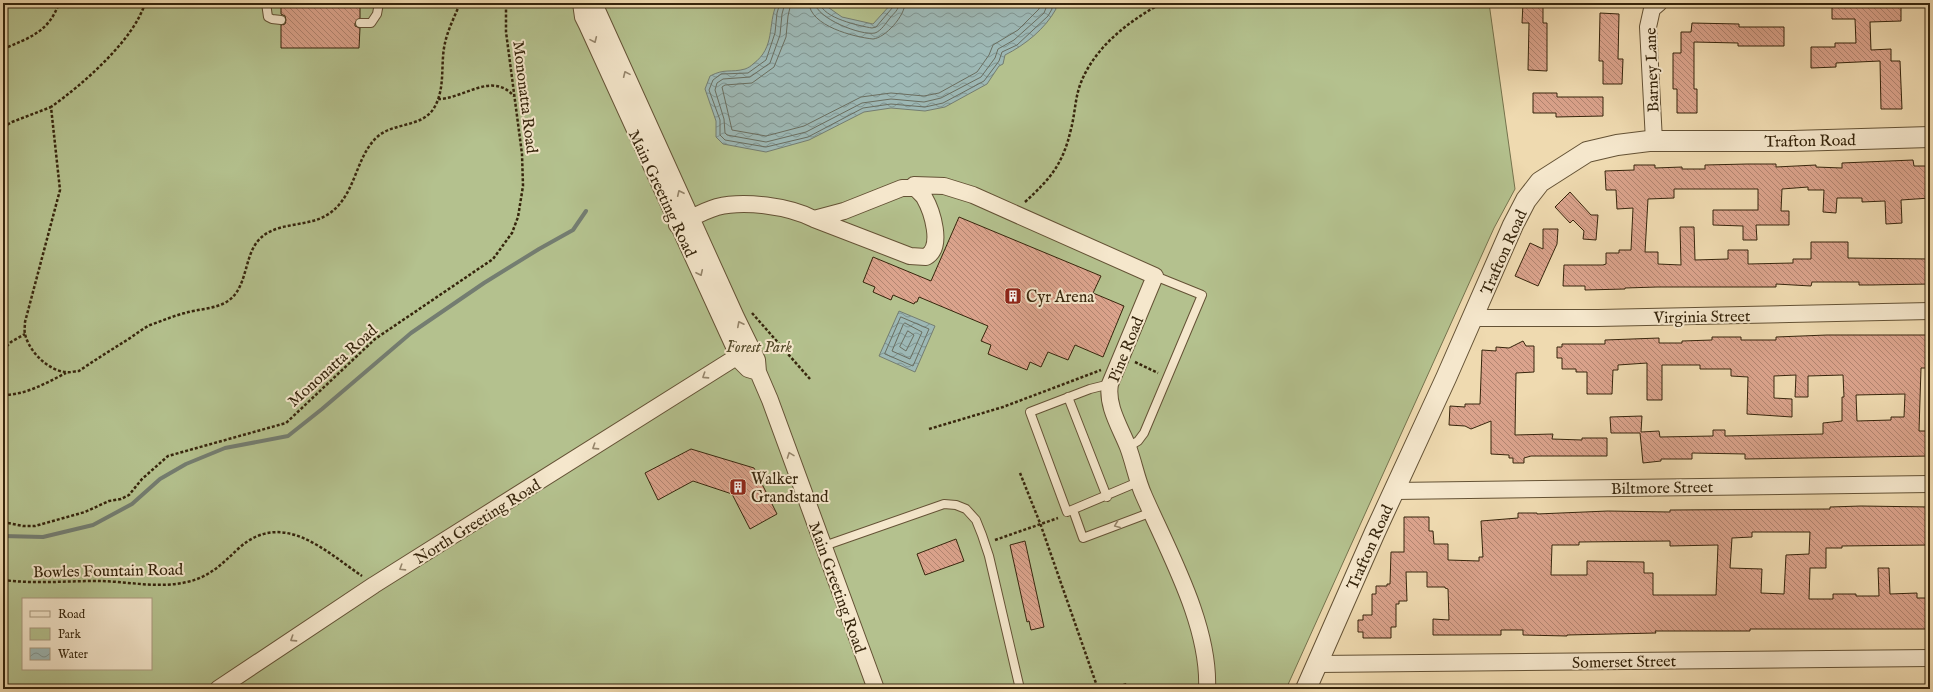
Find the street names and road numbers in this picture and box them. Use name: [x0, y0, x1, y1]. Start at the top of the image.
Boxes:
street label: Barney Lane: [1642, 27, 1664, 113]
street label: Mononatta Road: [507, 40, 541, 155]
street label: Main Greeting Road: [623, 127, 700, 261]
street label: Trafton Road: [1764, 131, 1856, 153]
street label: Trafton Road: [1477, 207, 1533, 299]
street label: Virginia Street: [1653, 307, 1751, 329]
street label: Pine Road: [1105, 314, 1149, 386]
street label: Mononatta Road: [284, 321, 383, 412]
street label: North Greeting Road: [411, 475, 545, 570]
street label: Biltmore Street: [1611, 478, 1714, 500]
street label: Trafton Road: [1343, 502, 1399, 594]
street label: Main Greeting Road: [803, 519, 869, 656]
street label: Bowles Fountain Road: [33, 561, 184, 583]
street label: Somerset Street: [1572, 652, 1677, 674]

